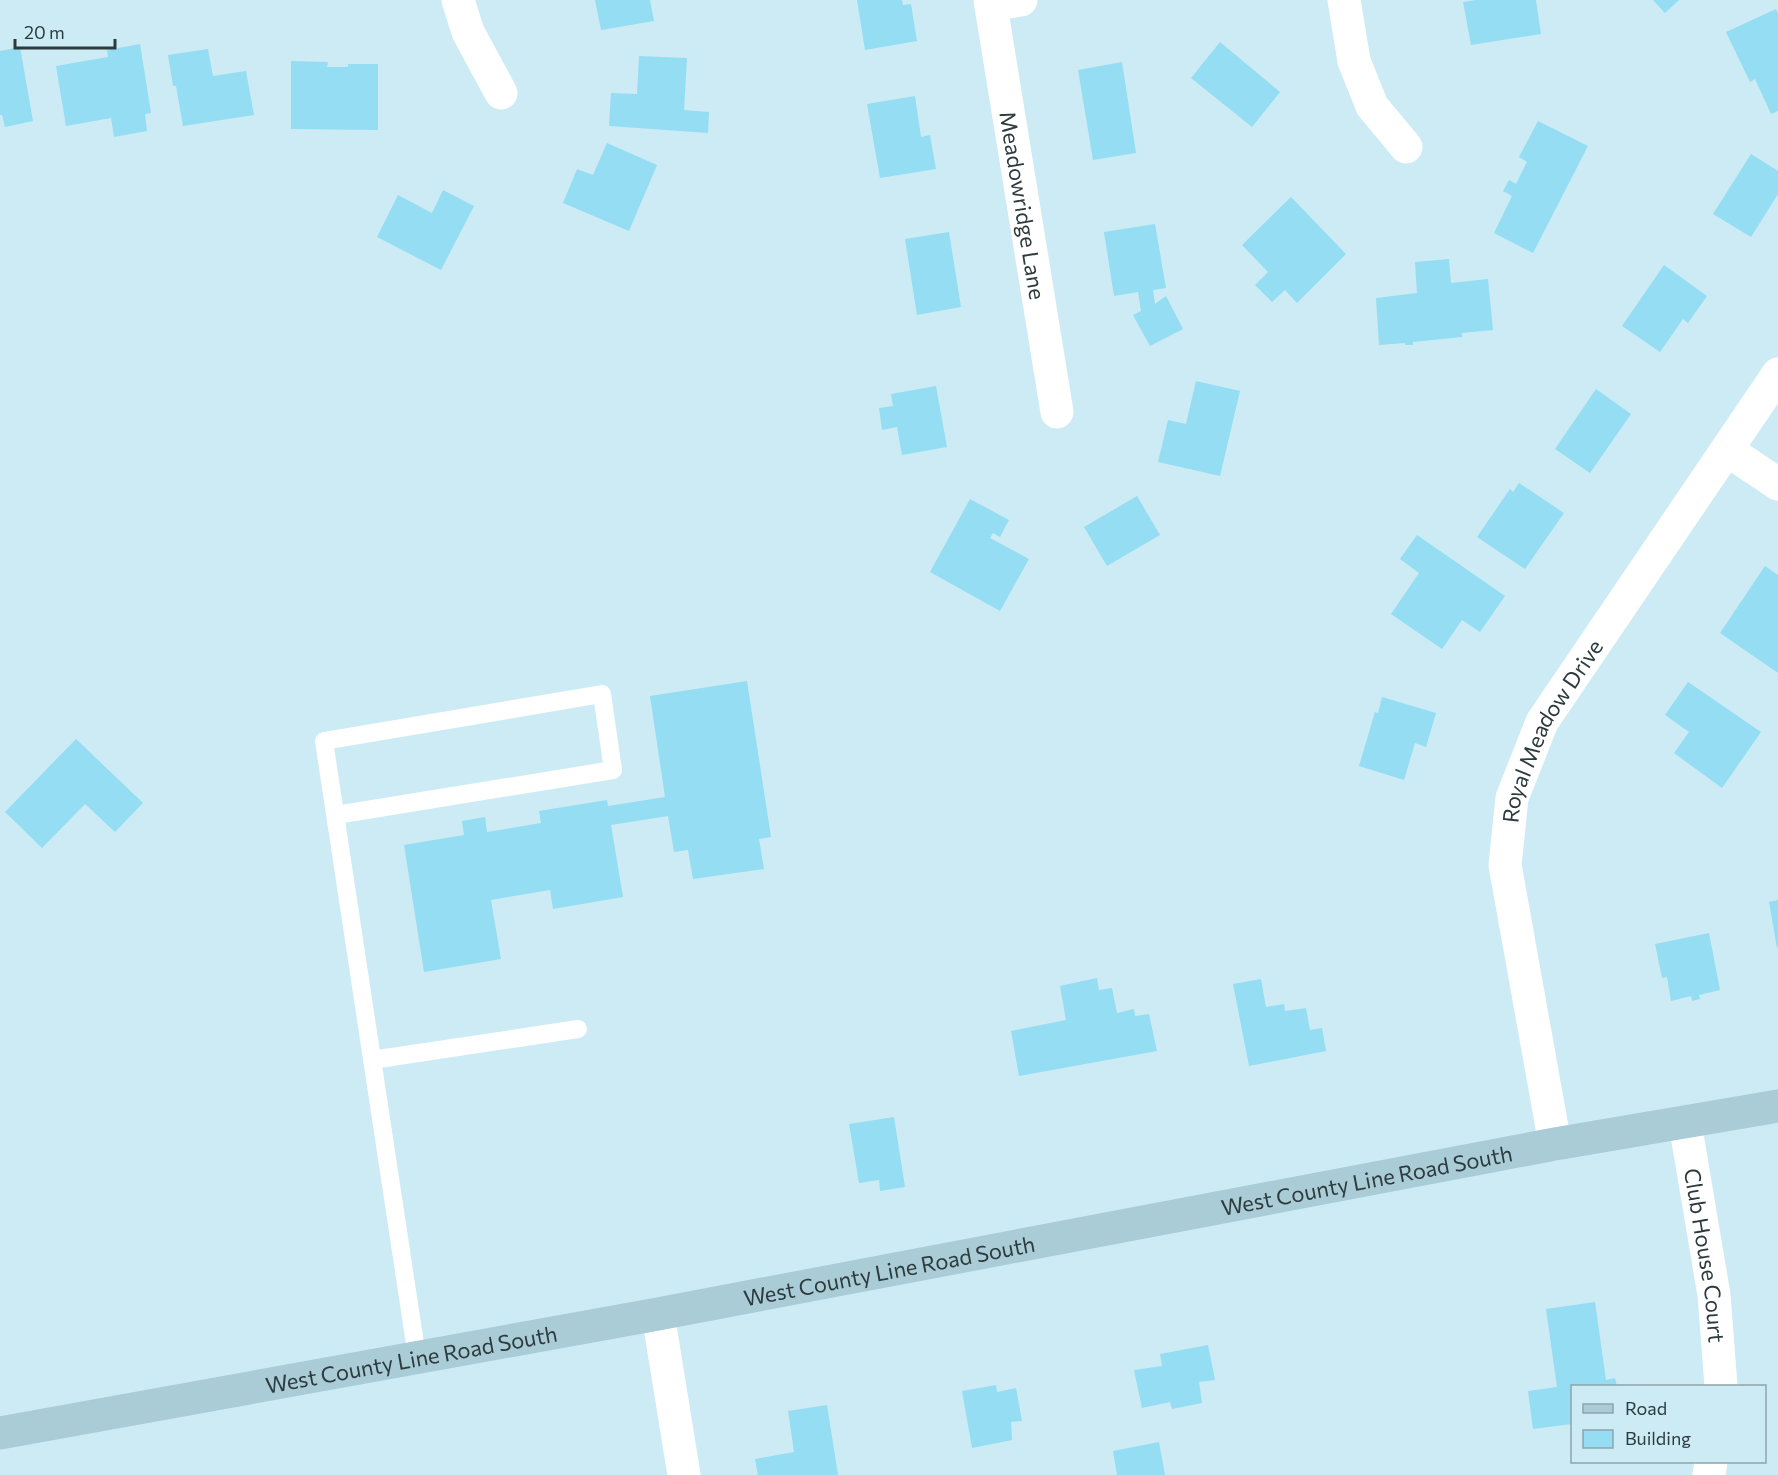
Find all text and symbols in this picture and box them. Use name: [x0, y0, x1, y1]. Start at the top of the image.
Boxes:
scale bar: [15, 12, 116, 50]
text: 20 m: [24, 21, 65, 43]
street label: Meadowridge Lane: [995, 109, 1052, 301]
street label: Royal Meadow Drive: [1496, 634, 1608, 824]
street label: West County Line Road South: [1219, 1139, 1515, 1220]
street label: Club House Court: [1679, 1166, 1731, 1344]
street label: West County Line Road South: [741, 1229, 1037, 1311]
street label: West County Line Road South: [263, 1319, 559, 1398]
legend: [1571, 1385, 1766, 1463]
text: Road: [1625, 1397, 1667, 1419]
text: Building: [1625, 1427, 1691, 1449]

